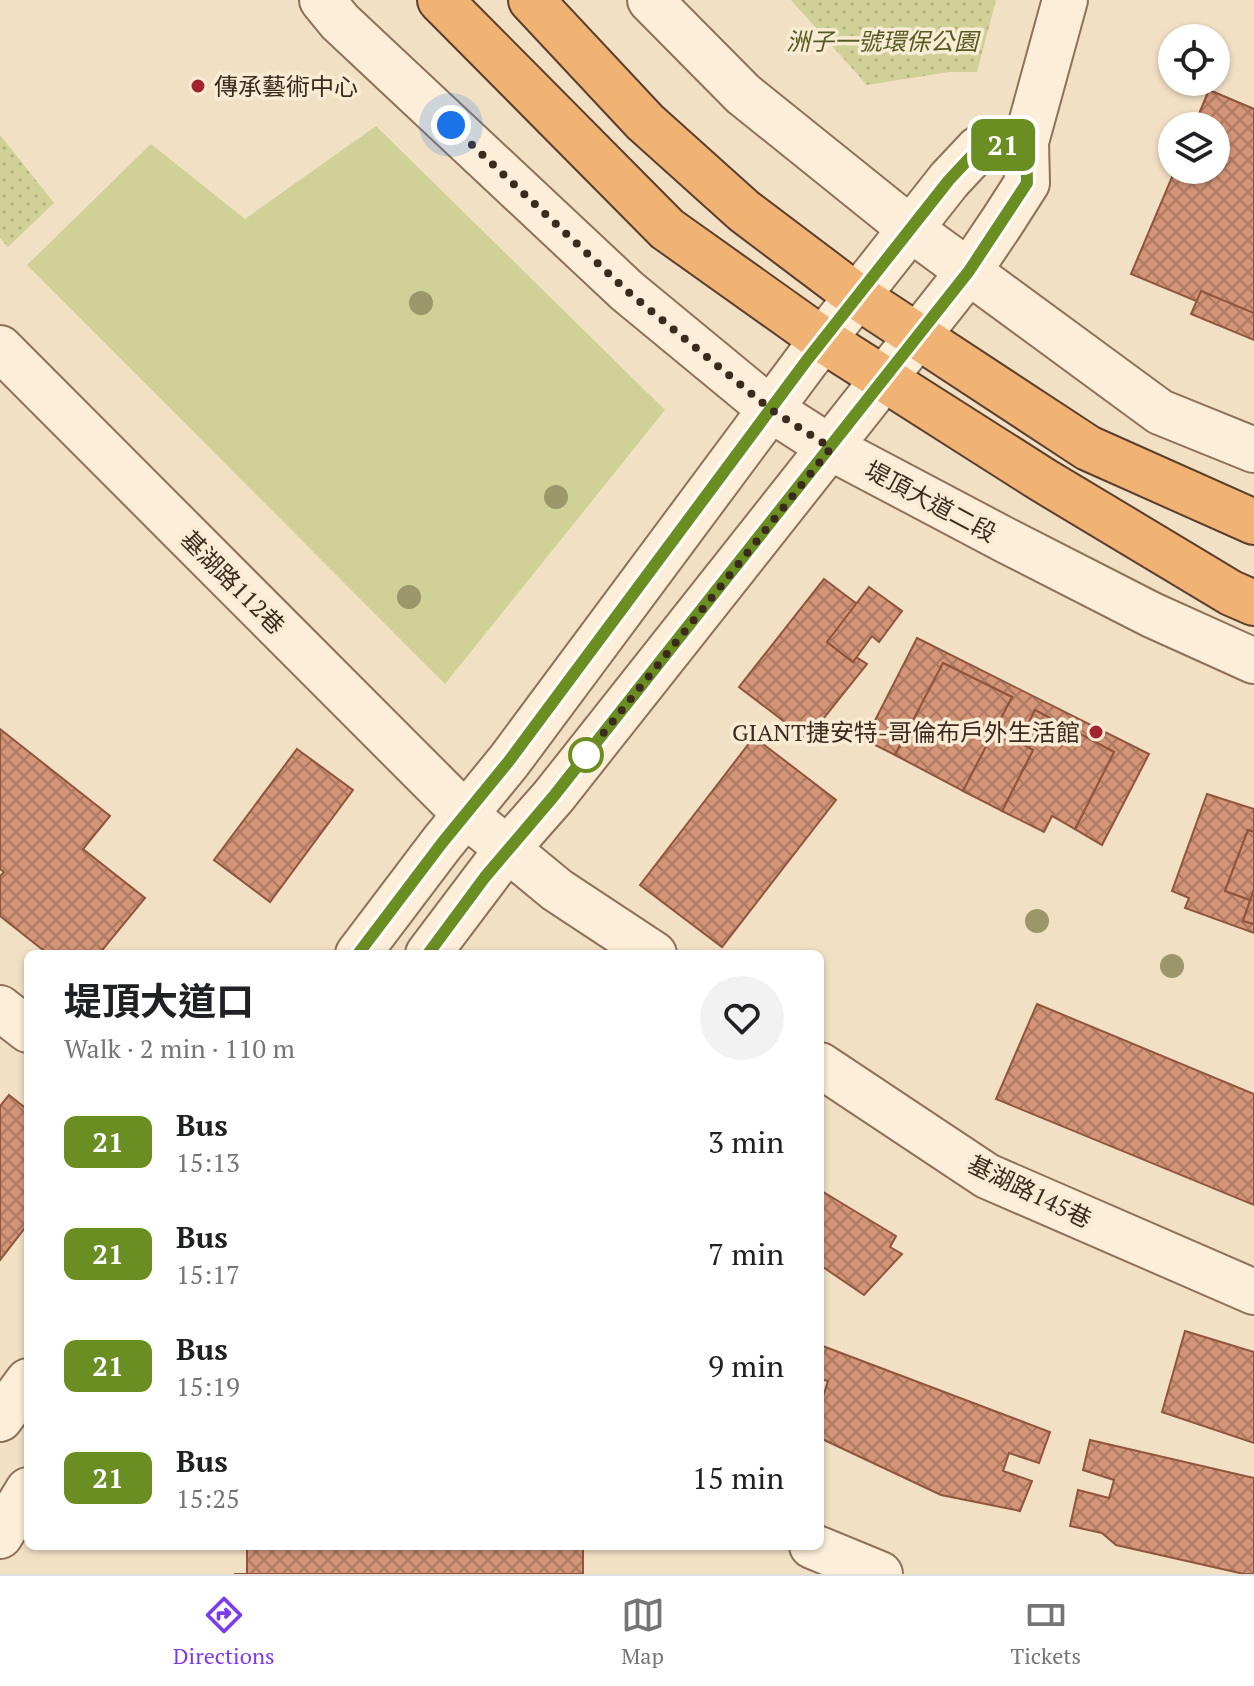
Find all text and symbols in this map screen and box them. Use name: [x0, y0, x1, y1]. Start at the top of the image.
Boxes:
map controls: [1158, 24, 1230, 184]
button: locate: [1158, 24, 1230, 96]
park label: 洲子一號環保公園: [786, 25, 981, 57]
place label: 傳承藝術中心: [214, 70, 358, 102]
marker: 傳承藝術中心: [189, 77, 207, 95]
your location: [431, 105, 471, 145]
button: layers: [1158, 112, 1230, 184]
line badge: 21: [967, 119, 1039, 171]
text: 21: [987, 126, 1019, 163]
street label: 堤頂大道二段: [860, 453, 1002, 549]
street label: 基湖路112巷: [174, 523, 292, 641]
place label: GIANT捷安特-哥倫布戶外生活館: [732, 716, 1080, 748]
marker: GIANT捷安特-哥倫布戶外生活館: [1087, 723, 1105, 741]
unlabelled marker: [569, 738, 603, 772]
text: 堤頂大道口: [64, 976, 254, 1026]
button: heart: [700, 976, 784, 1060]
text: Walk · 2 min · 110 m: [64, 1031, 295, 1065]
text: Bus: [176, 1105, 228, 1145]
text: 3 min: [708, 1122, 784, 1162]
text: 21: [92, 1123, 124, 1160]
text: 15:13: [176, 1145, 240, 1179]
street label: 基湖路145巷: [963, 1147, 1097, 1235]
text: Bus: [176, 1217, 228, 1257]
text: 7 min: [708, 1234, 784, 1274]
text: 21: [92, 1235, 124, 1272]
text: 15:17: [176, 1257, 240, 1291]
text: Bus: [176, 1329, 228, 1369]
text: 9 min: [708, 1346, 784, 1386]
text: 21: [92, 1347, 124, 1384]
text: 15:19: [176, 1369, 240, 1403]
text: Bus: [176, 1441, 228, 1481]
text: 15 min: [692, 1458, 784, 1498]
text: 21: [92, 1459, 124, 1496]
text: 15:25: [176, 1481, 240, 1515]
tab: Directions: [173, 1593, 275, 1670]
tab: Map: [621, 1593, 665, 1670]
tab: Tickets: [1011, 1593, 1081, 1670]

